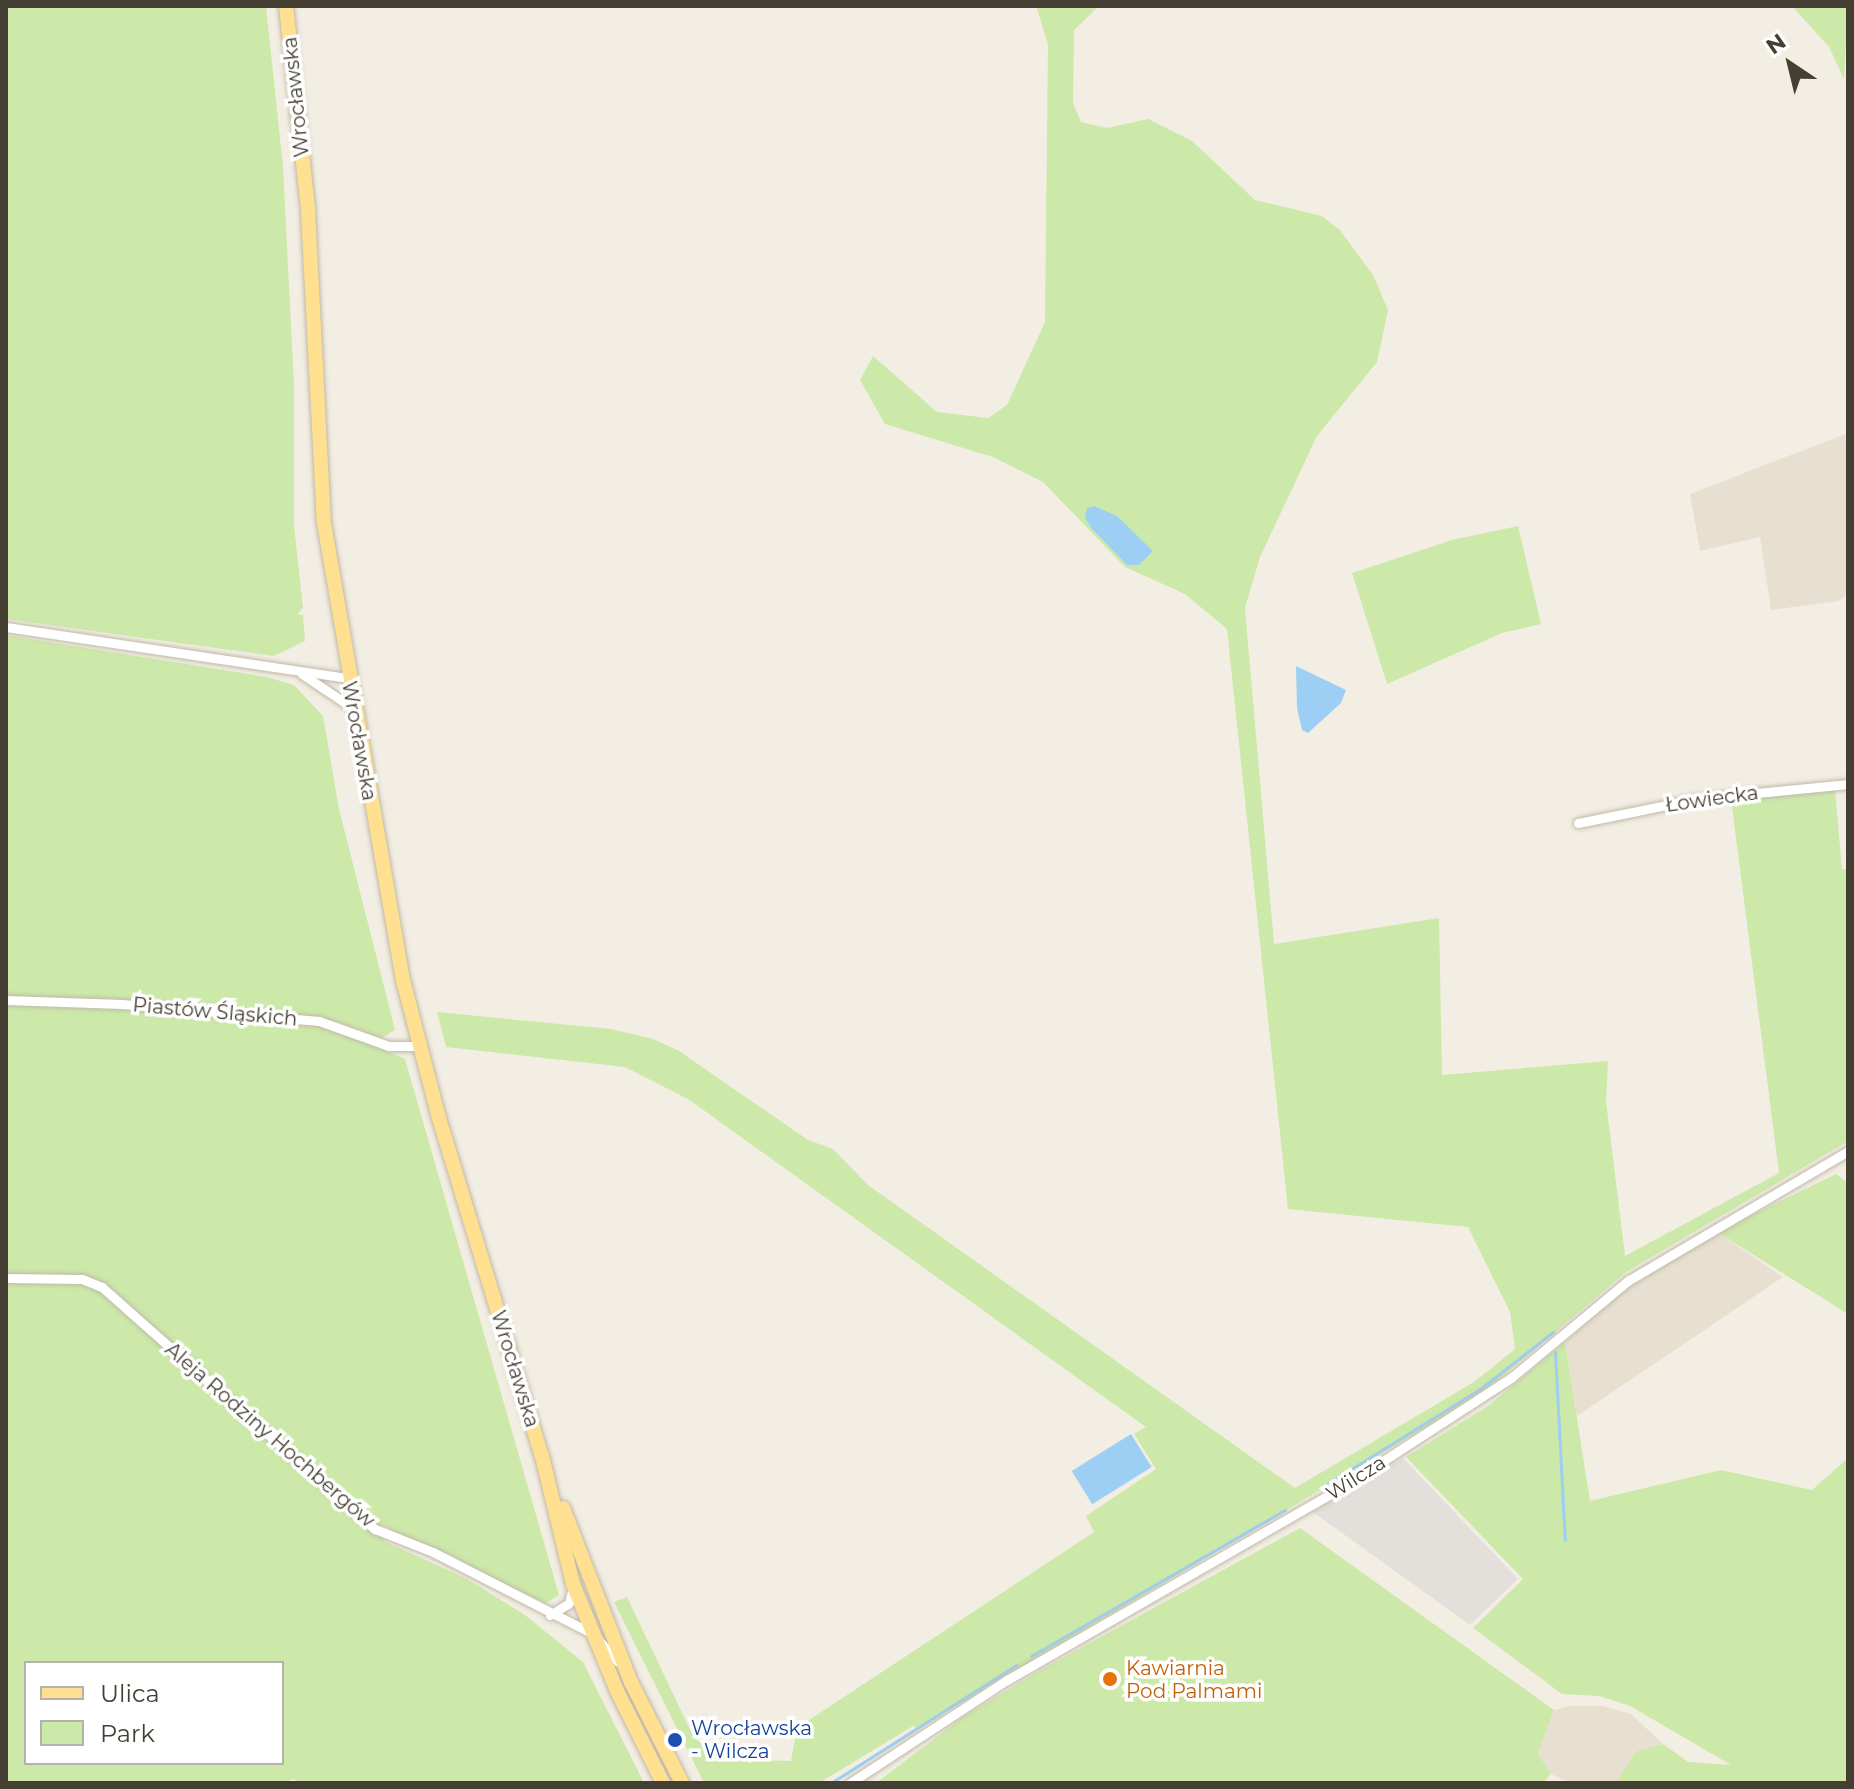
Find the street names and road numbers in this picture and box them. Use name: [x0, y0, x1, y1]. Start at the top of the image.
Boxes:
street label: Wrocławska: [278, 36, 314, 158]
street label: Wrocławska: [337, 679, 381, 803]
street label: Łowiecka: [1664, 781, 1760, 817]
street label: Piastów Śląskich: [132, 993, 298, 1031]
street label: Wrocławska: [486, 1308, 544, 1430]
street label: Aleja Rodziny Hochbergów: [160, 1337, 380, 1533]
street label: Wilcza: [1322, 1450, 1390, 1506]

